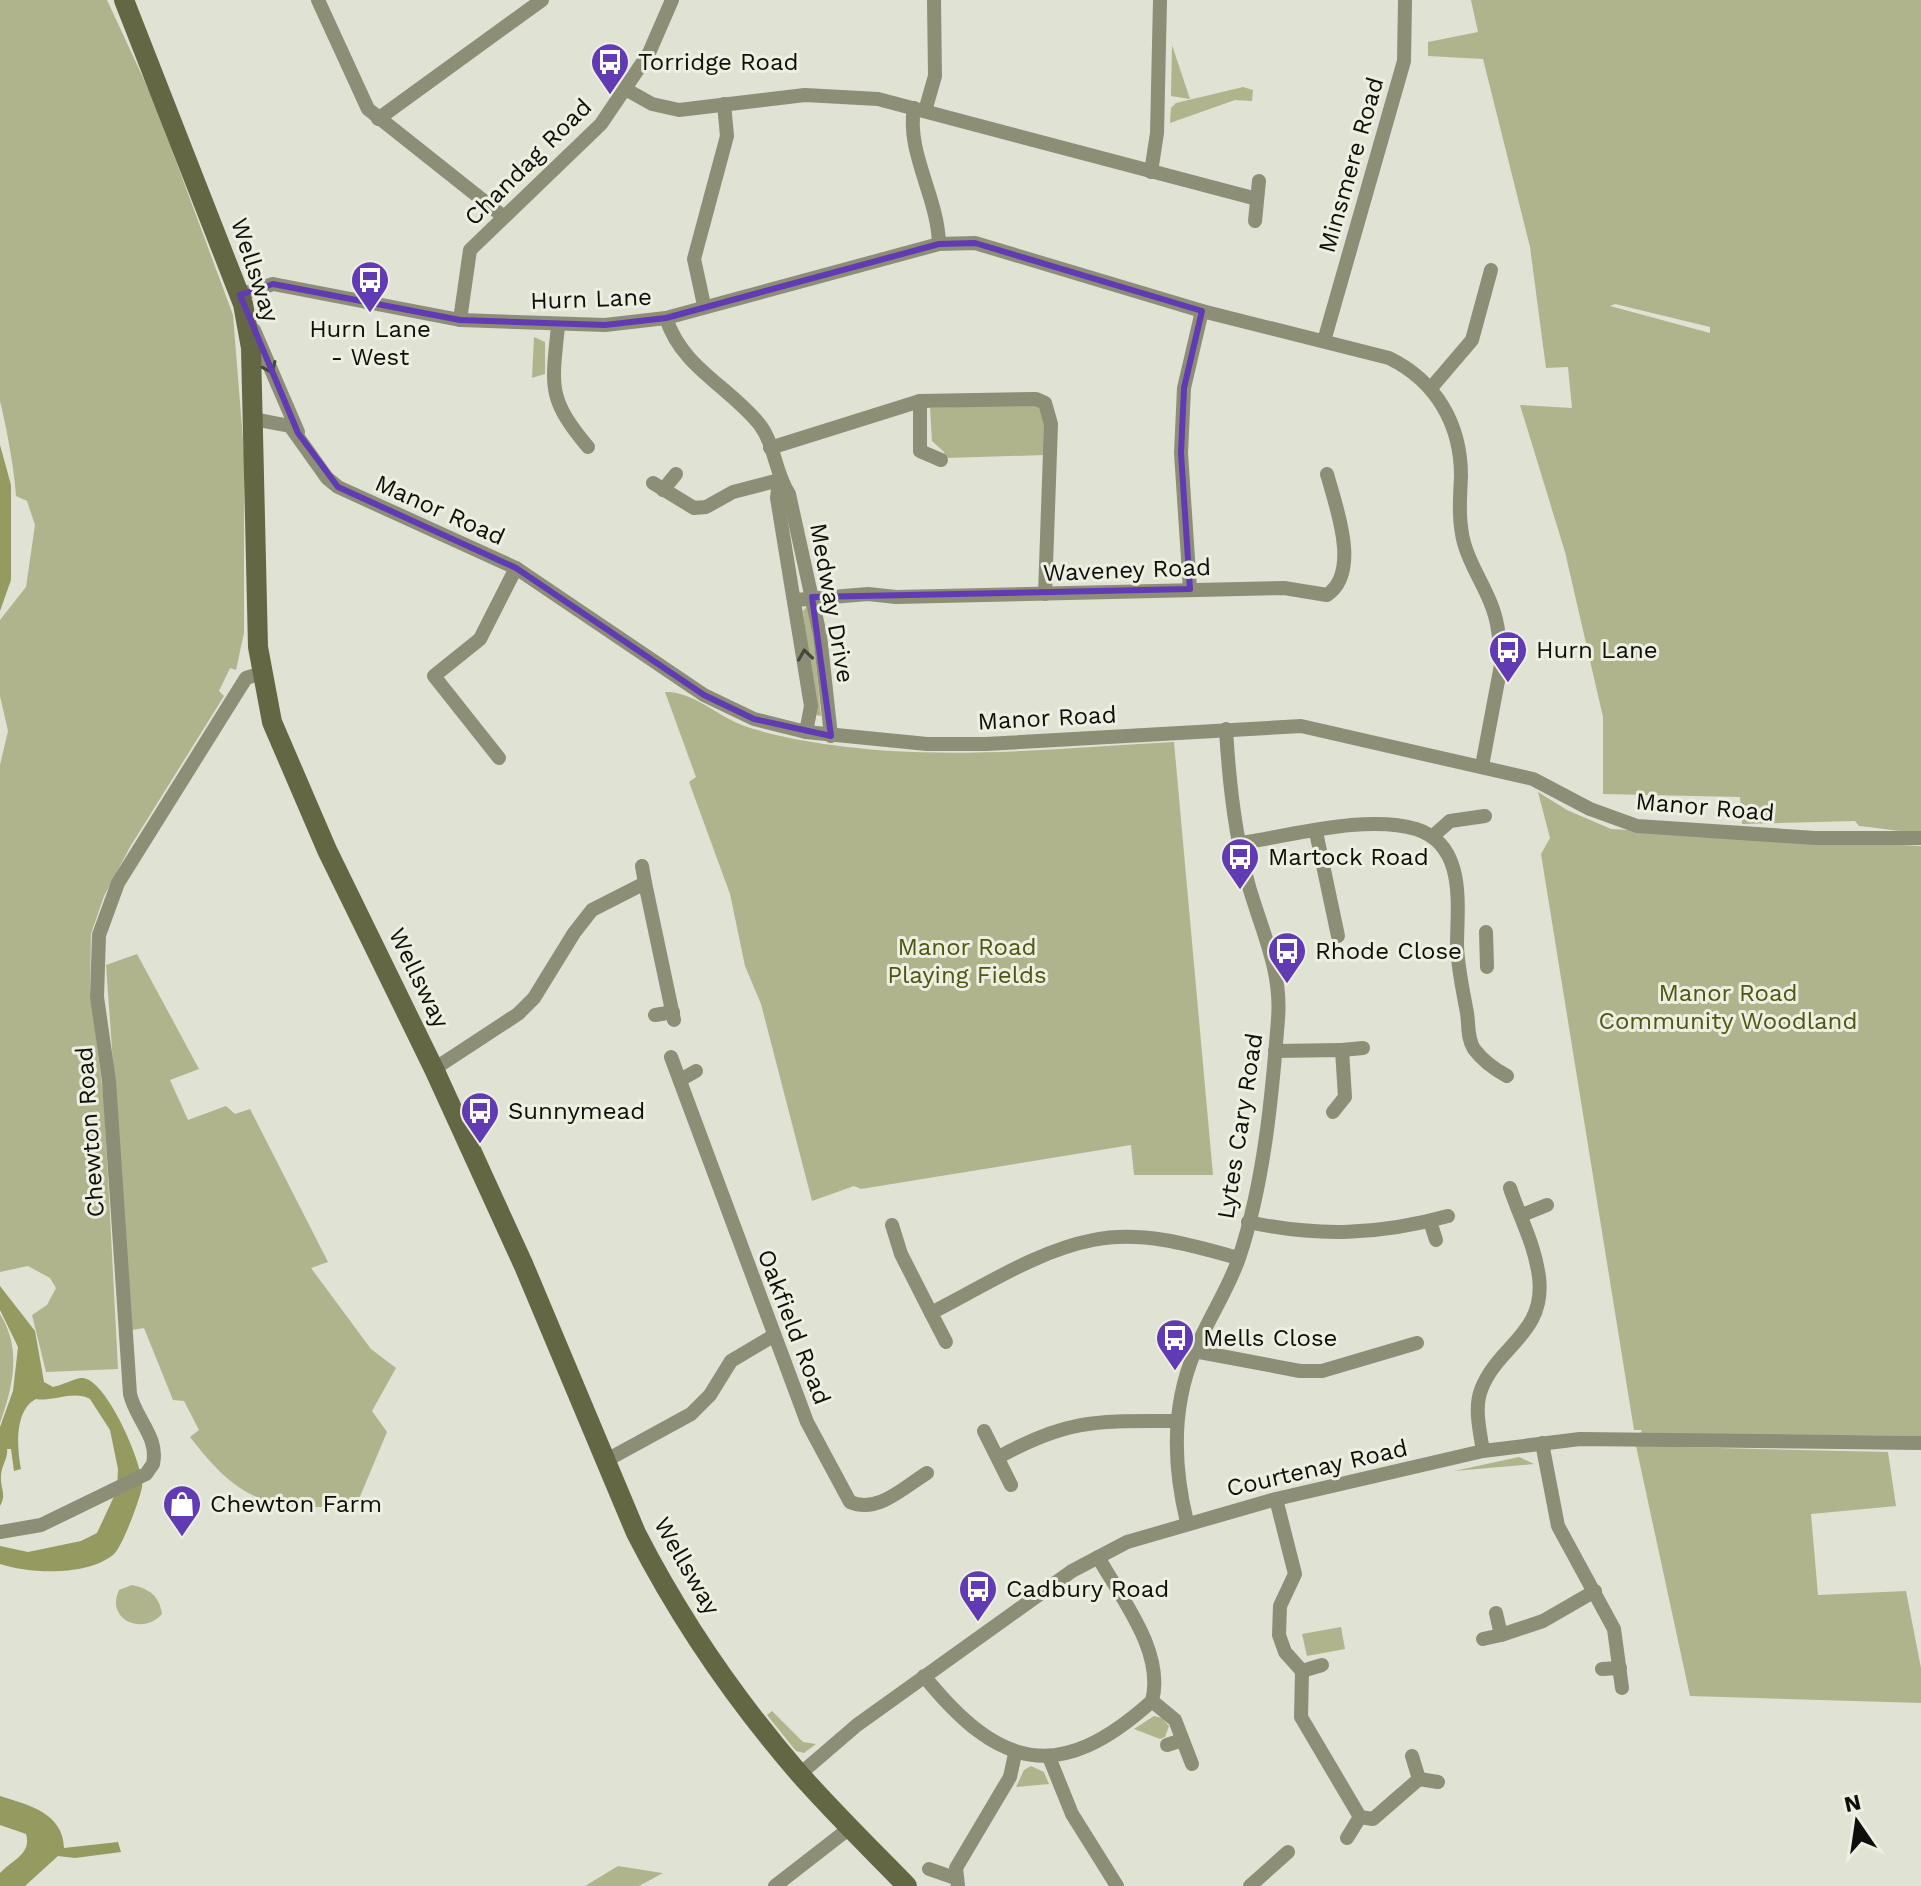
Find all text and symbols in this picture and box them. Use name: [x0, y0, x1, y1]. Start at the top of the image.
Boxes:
bus stop icon: Torridge Road: [589, 41, 631, 96]
place label: Torridge Road: [638, 48, 799, 76]
street label: Minsmere Road: [1313, 74, 1389, 256]
street label: Chandag Road: [459, 93, 597, 231]
street label: Wellsway: [225, 214, 285, 326]
bus stop icon: Hurn Lane - West: [349, 259, 391, 314]
street label: Hurn Lane: [530, 283, 652, 315]
place label: Hurn Lane - West: [309, 315, 431, 371]
one-way arrow: [261, 360, 277, 374]
street label: Manor Road: [371, 469, 509, 551]
street label: Medway Drive: [804, 521, 860, 685]
street label: Waveney Road: [1042, 553, 1212, 587]
bus stop icon: Hurn Lane: [1487, 629, 1529, 684]
place label: Hurn Lane: [1536, 636, 1658, 664]
one-way arrow: [797, 648, 814, 662]
street label: Manor Road: [977, 700, 1117, 736]
street label: Manor Road: [1634, 787, 1776, 827]
bus stop icon: Martock Road: [1219, 836, 1261, 891]
place label: Martock Road: [1268, 843, 1429, 871]
street label: Wellsway: [383, 923, 455, 1033]
bus stop icon: Rhode Close: [1266, 930, 1308, 985]
park label: Manor Road Playing Fields: [887, 933, 1047, 989]
place label: Rhode Close: [1315, 937, 1462, 965]
park label: Manor Road Community Woodland: [1598, 979, 1858, 1035]
street label: Lytes Cary Road: [1211, 1031, 1269, 1221]
street label: Chewton Road: [70, 1046, 110, 1218]
bus stop icon: Sunnymead: [459, 1090, 501, 1145]
place label: Sunnymead: [508, 1097, 645, 1125]
street label: Oakfield Road: [752, 1245, 836, 1409]
bus stop icon: Mells Close: [1154, 1317, 1196, 1372]
place label: Mells Close: [1203, 1324, 1337, 1352]
street label: Courtenay Road: [1224, 1434, 1410, 1502]
shop icon: Chewton Farm: [161, 1483, 203, 1538]
place label: Chewton Farm: [210, 1490, 382, 1518]
street label: Wellsway: [648, 1512, 726, 1620]
bus stop icon: Cadbury Road: [957, 1568, 999, 1623]
place label: Cadbury Road: [1006, 1575, 1169, 1603]
north arrow: [1817, 1782, 1897, 1862]
text: N: [1842, 1789, 1863, 1817]

